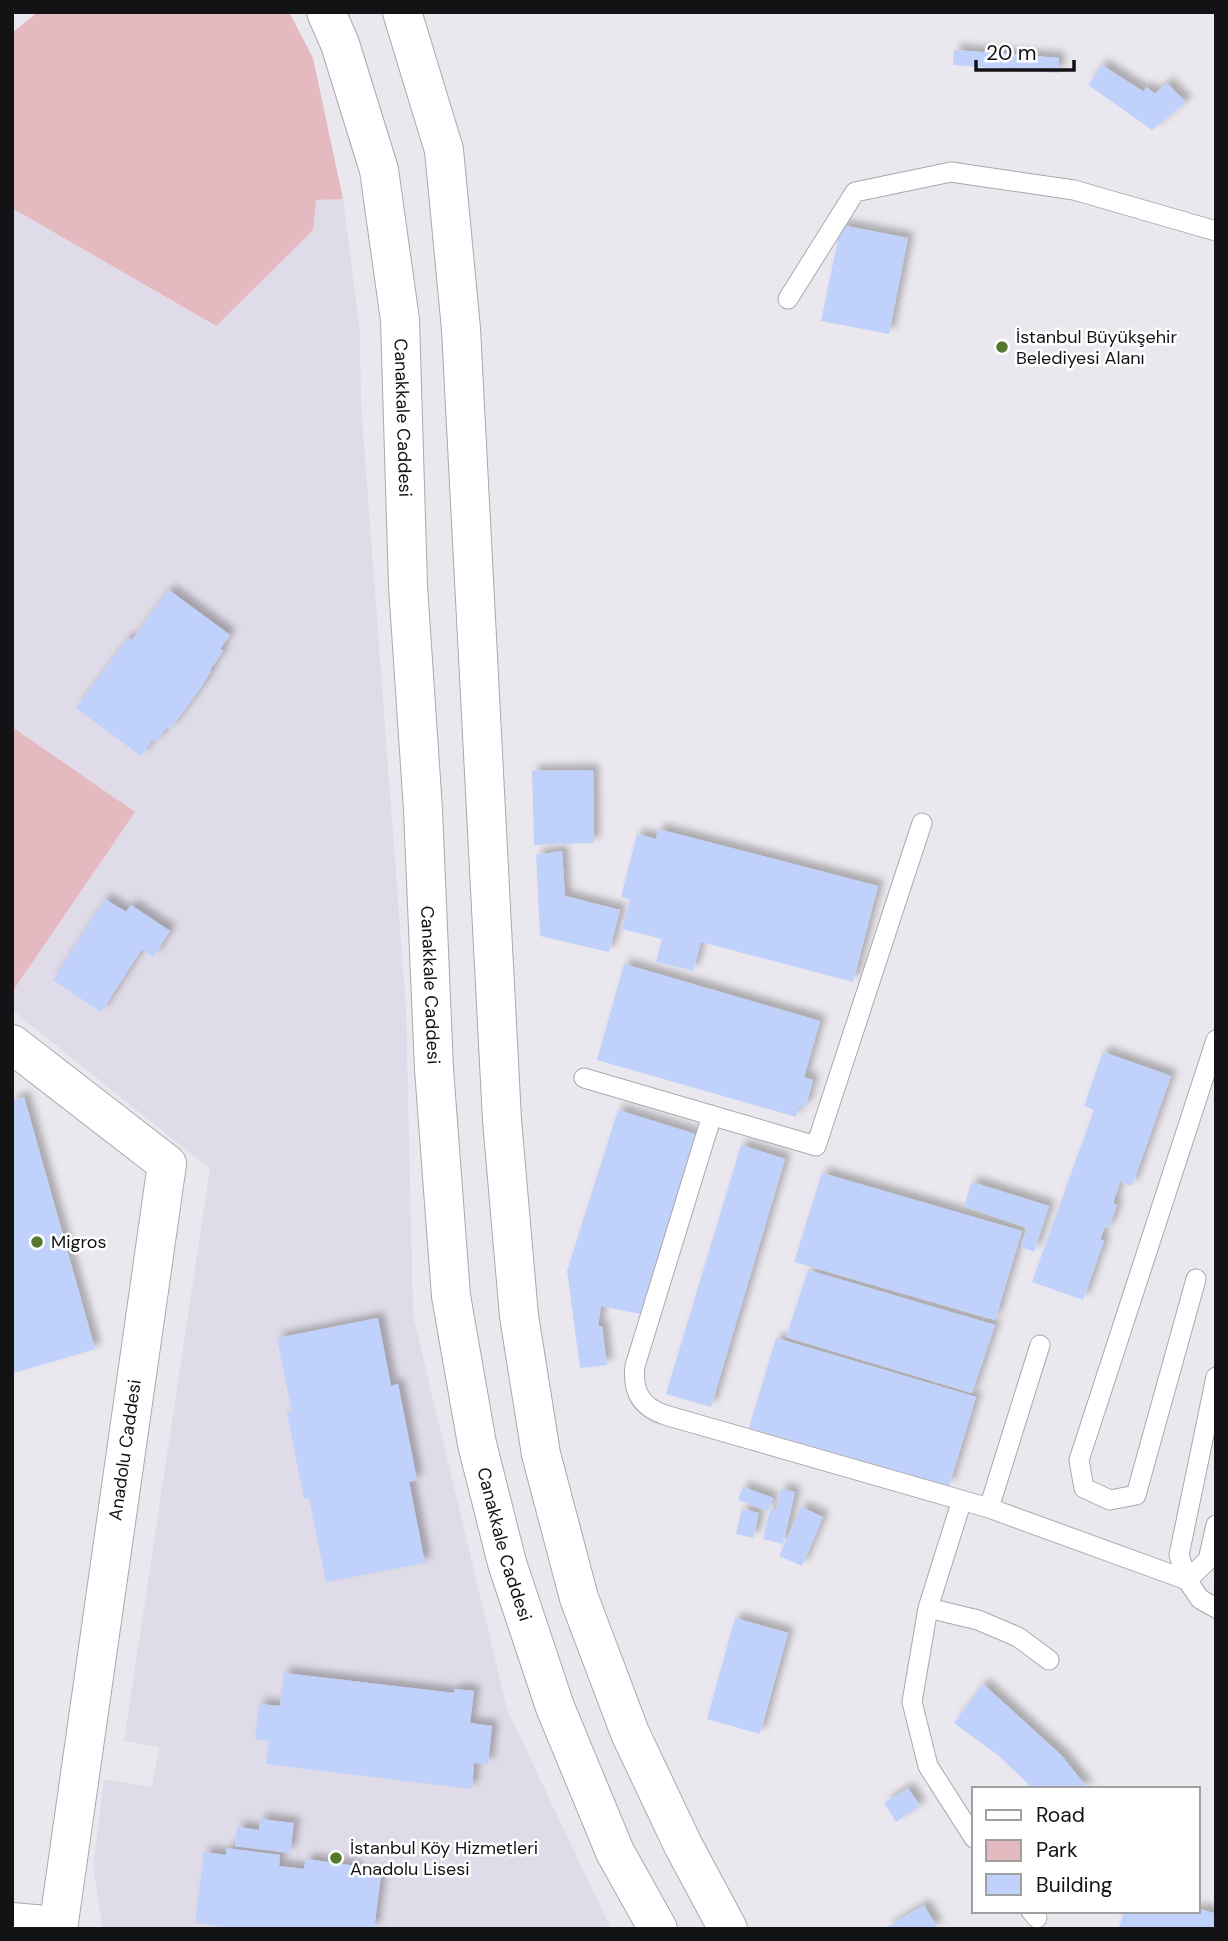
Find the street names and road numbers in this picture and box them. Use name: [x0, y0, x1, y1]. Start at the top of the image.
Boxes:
street label: Canakkale Caddesi: [389, 338, 417, 497]
street label: Canakkale Caddesi: [415, 905, 446, 1065]
street label: Anadolu Caddesi: [103, 1378, 147, 1522]
street label: Canakkale Caddesi: [471, 1465, 538, 1624]

